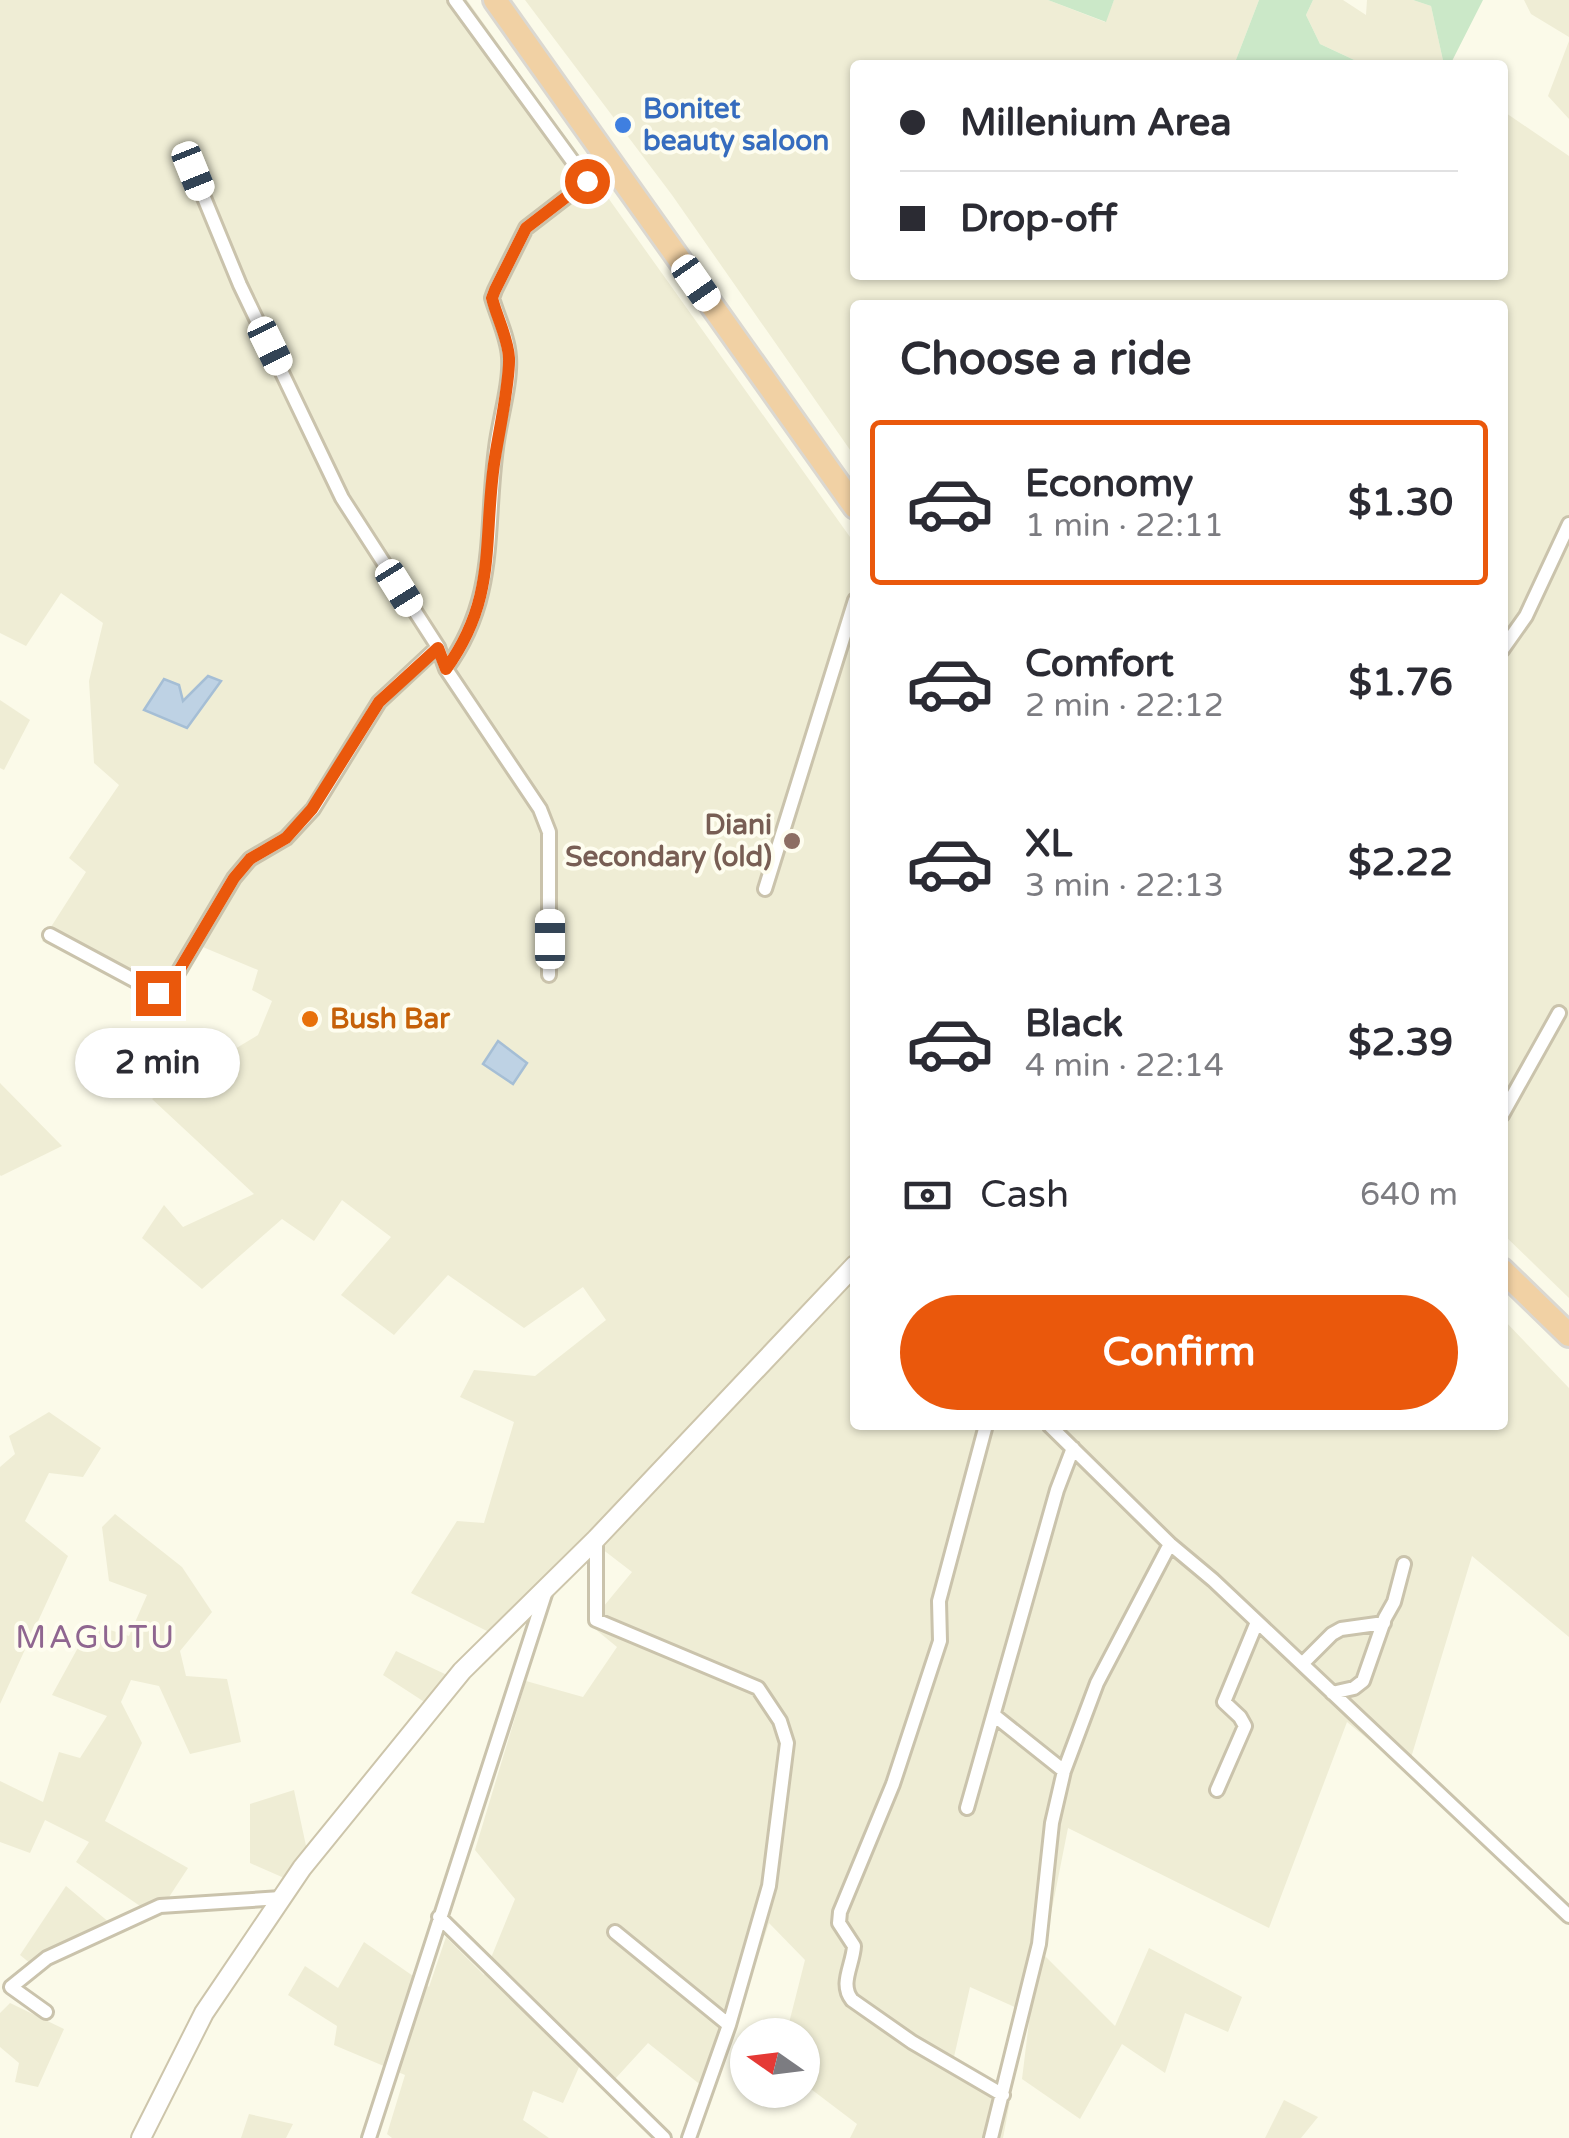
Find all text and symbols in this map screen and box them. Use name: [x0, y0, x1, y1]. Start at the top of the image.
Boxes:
place label: Bonitet beauty saloon: [643, 92, 829, 158]
text: Millenium Area: [960, 100, 1232, 146]
marker: Bonitet beauty saloon: [612, 114, 634, 136]
car: [168, 138, 218, 204]
route start: [565, 159, 610, 204]
text: Drop-off: [960, 196, 1117, 242]
car: [667, 250, 725, 316]
car: [243, 312, 297, 380]
text: Choose a ride: [900, 333, 1191, 387]
icon: car: [905, 458, 995, 548]
text: Economy: [1025, 461, 1193, 507]
text: $1.30: [1348, 480, 1453, 526]
text: 1 min · 22:11: [1025, 507, 1224, 545]
car: [370, 555, 428, 621]
icon: car: [905, 638, 995, 728]
text: Comfort: [1025, 641, 1174, 687]
text: $1.76: [1348, 660, 1453, 706]
text: 2 min · 22:12: [1025, 687, 1224, 725]
place label: Diani Secondary (old): [565, 808, 772, 874]
icon: car: [905, 818, 995, 908]
text: XL: [1025, 821, 1072, 867]
marker: Diani Secondary (old): [781, 830, 803, 852]
text: $2.22: [1348, 840, 1453, 886]
text: 3 min · 22:13: [1025, 867, 1224, 905]
car: [535, 909, 565, 969]
route end: [136, 971, 181, 1016]
icon: car: [905, 998, 995, 1088]
text: Black: [1025, 1001, 1123, 1047]
place label: Bush Bar: [330, 1002, 451, 1036]
marker: Bush Bar: [299, 1008, 321, 1030]
text: $2.39: [1348, 1020, 1453, 1066]
callout: 2 min: [76, 1028, 240, 1098]
text: 2 min: [115, 1044, 200, 1082]
text: 4 min · 22:14: [1025, 1047, 1224, 1085]
icon: cash: [900, 1168, 955, 1223]
text: Cash: [980, 1172, 1069, 1218]
text: 640 m: [1360, 1176, 1458, 1214]
button: Confirm: [900, 1295, 1458, 1410]
district label: MAGUTU: [15, 1619, 177, 1657]
north arrow: [730, 2018, 820, 2108]
map controls: [730, 2018, 820, 2108]

